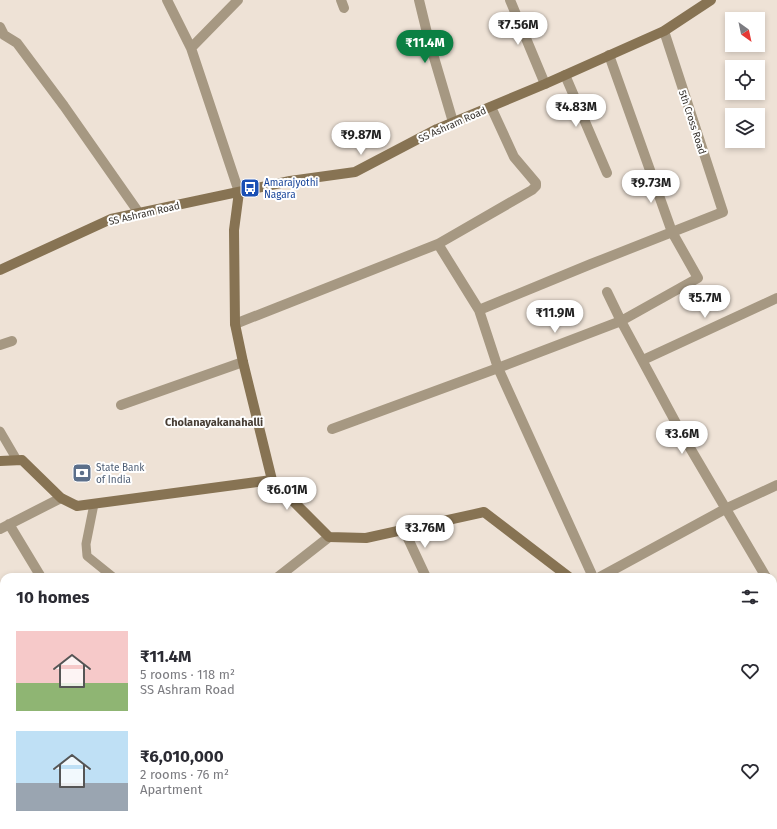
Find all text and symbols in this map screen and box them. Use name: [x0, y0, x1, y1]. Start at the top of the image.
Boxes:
pin: ₹7.56M: [485, 12, 551, 46]
north arrow: [725, 12, 765, 52]
map controls: [725, 12, 765, 148]
text: ₹7.56M: [498, 17, 538, 32]
pin: ₹11.4M: [392, 30, 458, 64]
text: ₹11.4M: [405, 35, 445, 50]
button: locate: [725, 60, 765, 100]
street label: 5th Cross Road: [676, 89, 708, 156]
pin: ₹4.83M: [543, 94, 609, 128]
text: ₹4.83M: [555, 99, 597, 114]
street label: SS Ashram Road: [417, 105, 488, 145]
button: layers: [725, 108, 765, 148]
pin: ₹9.87M: [328, 122, 394, 156]
text: ₹9.87M: [340, 127, 382, 142]
pin: ₹9.73M: [618, 170, 684, 204]
text: ₹9.73M: [631, 175, 671, 190]
bus stop icon: Amarajyothi Nagara: [239, 177, 261, 199]
place label: Amarajyothi Nagara: [264, 177, 319, 201]
street label: SS Ashram Road: [107, 200, 181, 228]
pin: ₹5.7M: [677, 285, 733, 319]
text: ₹5.7M: [688, 290, 722, 305]
pin: ₹11.9M: [522, 300, 588, 334]
text: ₹11.9M: [535, 305, 575, 320]
district label: Cholanayakanahalli: [165, 416, 263, 429]
pin: ₹3.6M: [654, 421, 710, 455]
text: ₹3.6M: [665, 426, 699, 441]
bank icon: State Bank of India: [71, 462, 93, 484]
place label: State Bank of India: [96, 462, 145, 486]
pin: ₹6.01M: [254, 477, 320, 511]
text: ₹6.01M: [267, 482, 307, 497]
pin: ₹3.76M: [392, 515, 458, 549]
text: ₹3.76M: [405, 520, 445, 535]
icon: filters: [739, 586, 761, 608]
text: 10 homes: [16, 587, 90, 608]
text: ₹11.4M: [140, 646, 191, 667]
icon: home: [48, 647, 96, 695]
icon: heart: [739, 660, 761, 682]
text: 5 rooms · 118 m²: [140, 667, 235, 682]
text: SS Ashram Road: [140, 682, 235, 697]
text: ₹6,010,000: [140, 746, 224, 767]
icon: home: [48, 747, 96, 795]
icon: heart: [739, 760, 761, 782]
text: 2 rooms · 76 m²: [140, 767, 229, 782]
text: Apartment: [140, 782, 202, 797]

